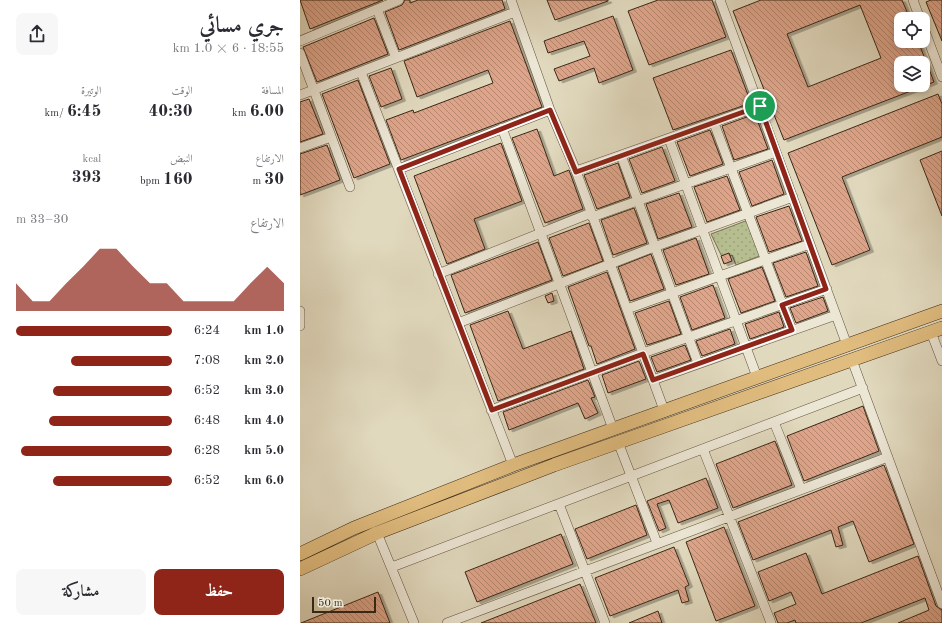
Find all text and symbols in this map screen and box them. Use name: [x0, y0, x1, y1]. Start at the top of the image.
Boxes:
map controls: [894, 12, 930, 92]
button: locate: [894, 12, 930, 48]
button: share: [16, 13, 58, 55]
text: جري مسائي: [199, 15, 284, 37]
text: 18:55 · 6 × 1.0 km: [173, 42, 284, 55]
button: layers: [894, 56, 930, 92]
text: الوتيرة: [81, 86, 101, 97]
text: الوقت: [172, 86, 193, 97]
text: المسافة: [262, 86, 284, 97]
pin: [743, 89, 777, 123]
icon: arrive: [749, 95, 771, 117]
text: 6:45: [67, 103, 101, 120]
text: 40:30: [148, 103, 193, 120]
text: 6.00: [250, 103, 284, 120]
text: /km: [45, 108, 67, 119]
text: km: [232, 108, 250, 119]
text: kcal: [82, 154, 101, 165]
text: النبض: [170, 154, 193, 165]
text: الارتفاع: [255, 154, 284, 165]
text: 393: [72, 169, 101, 186]
text: 160: [163, 171, 193, 188]
text: 30: [264, 171, 284, 188]
text: bpm: [140, 176, 163, 187]
text: m: [252, 176, 264, 187]
text: 30–33 m: [16, 213, 68, 226]
text: الارتفاع: [250, 217, 284, 230]
text: 6:24: [194, 324, 220, 337]
text: 1.0 km: [244, 324, 284, 337]
text: 7:08: [194, 354, 220, 367]
text: 2.0 km: [244, 354, 284, 367]
text: 6:52: [194, 384, 220, 397]
text: 3.0 km: [244, 384, 284, 397]
text: 6:48: [194, 414, 220, 427]
text: 4.0 km: [244, 414, 284, 427]
text: 6:28: [194, 444, 220, 457]
text: 5.0 km: [244, 444, 284, 457]
text: 6:52: [194, 474, 220, 487]
text: 6.0 km: [244, 474, 284, 487]
button: مشاركة: [16, 569, 146, 615]
button: حفظ: [154, 569, 284, 615]
scale bar: [312, 595, 376, 614]
text: 50 m: [318, 598, 343, 609]

